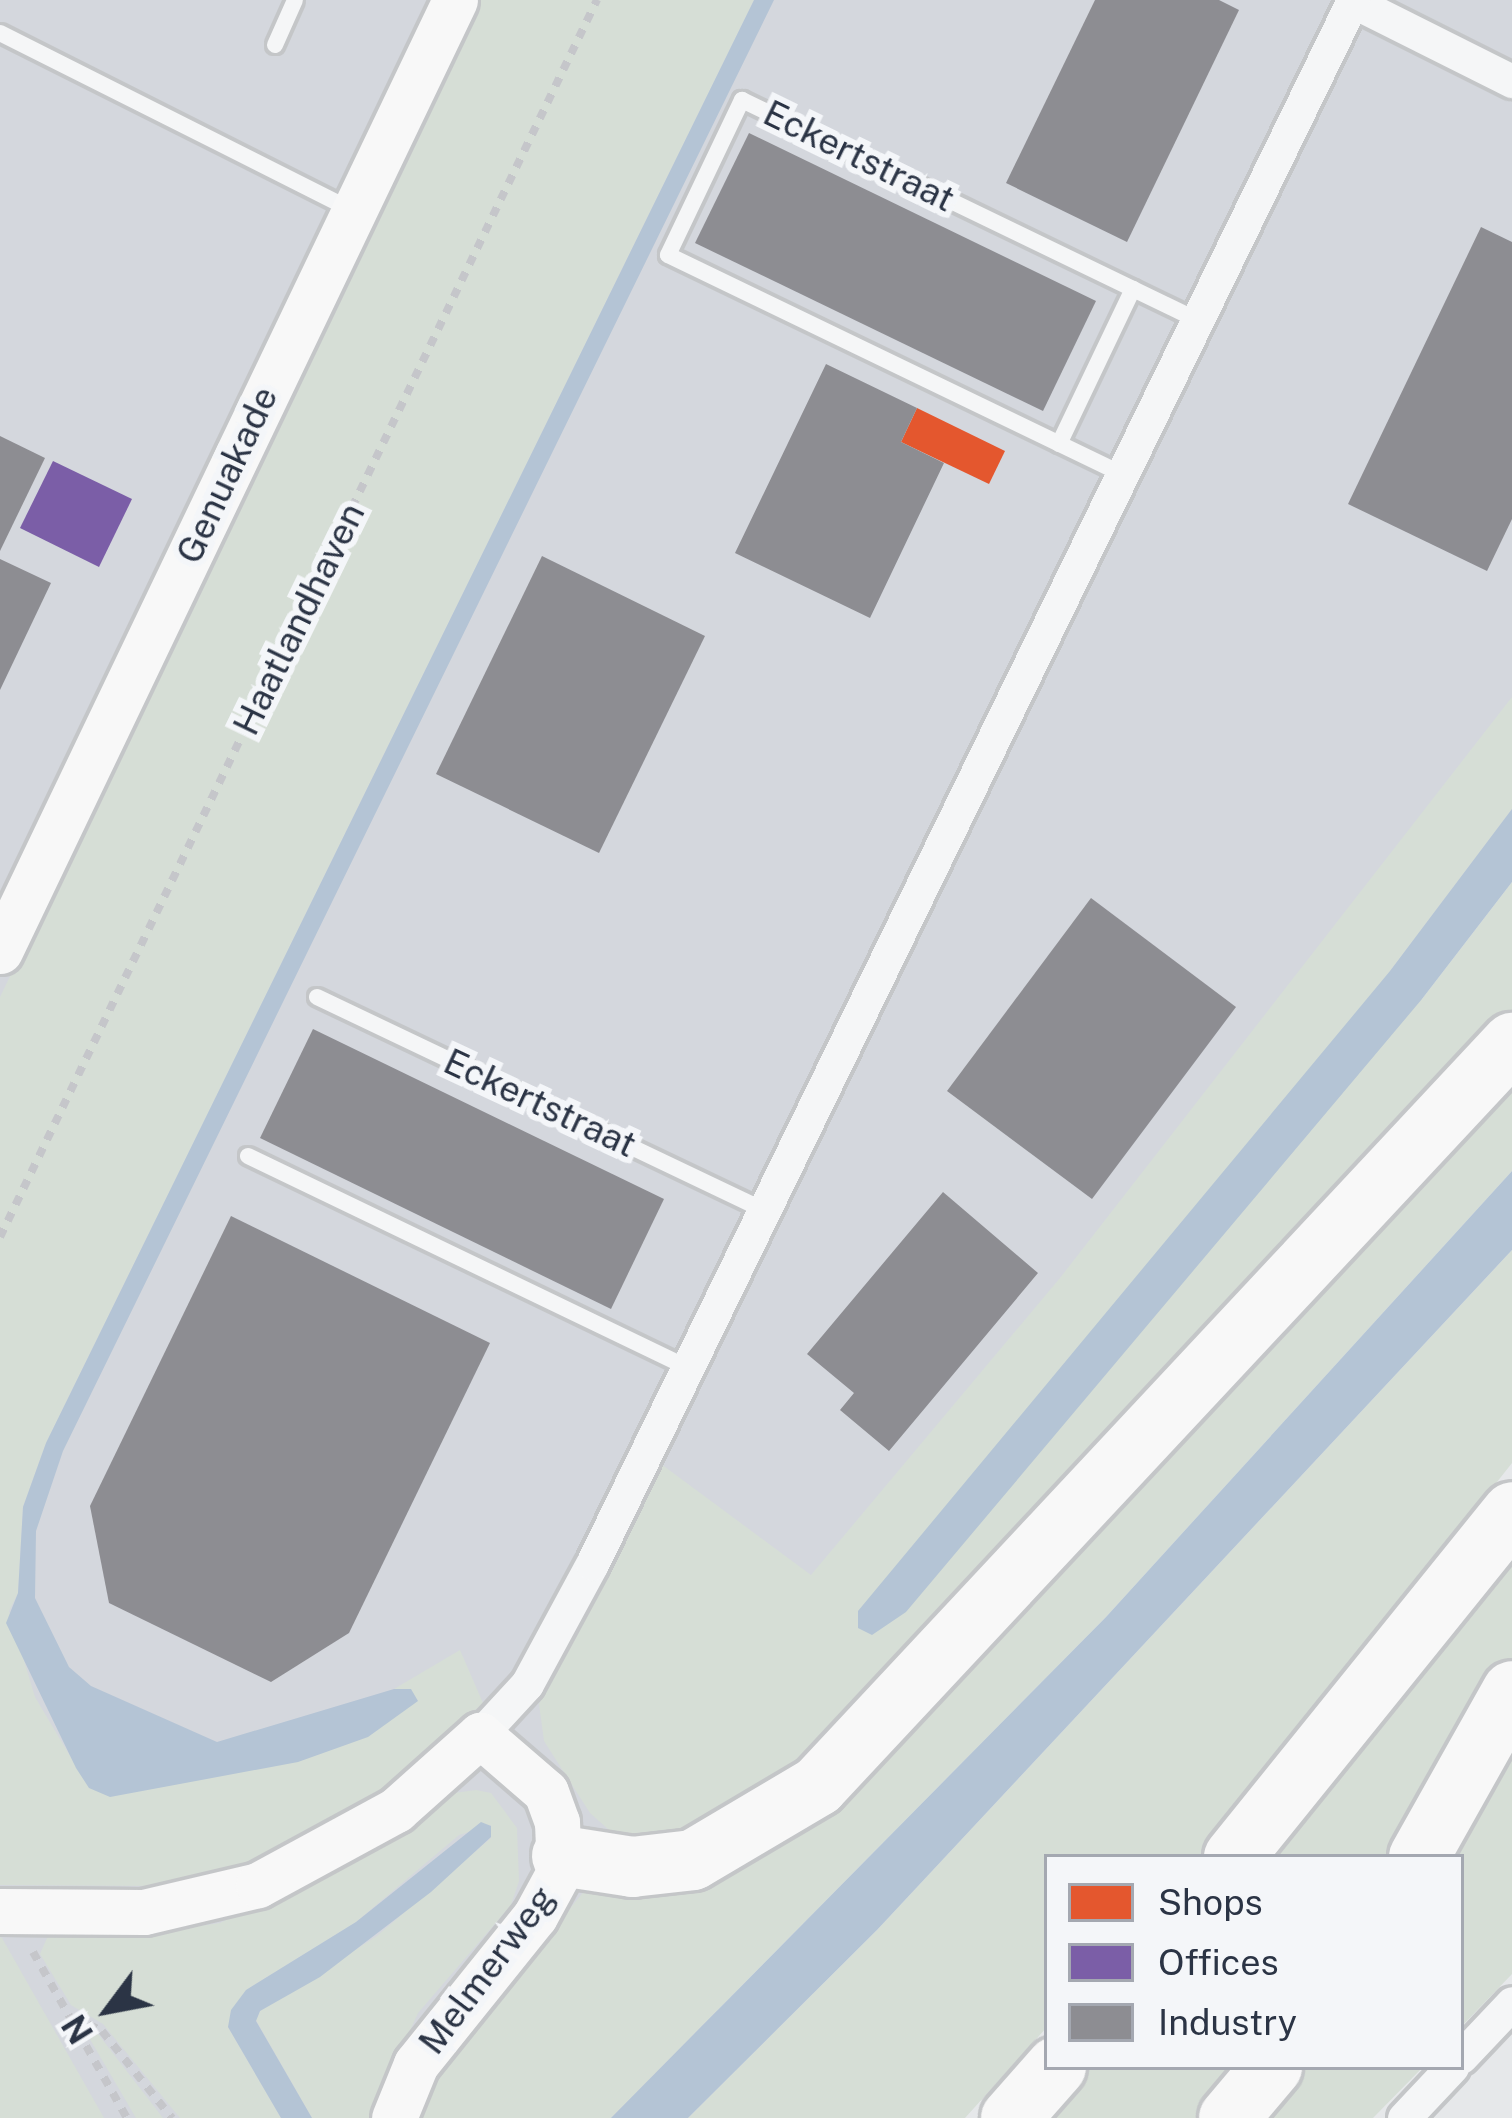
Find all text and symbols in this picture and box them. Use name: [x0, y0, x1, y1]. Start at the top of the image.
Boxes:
street label: Eckertstraat: [757, 91, 961, 221]
street label: Genuakade: [167, 380, 287, 570]
street label: Haatlandhaven: [224, 496, 374, 742]
street label: Eckertstraat: [437, 1040, 643, 1166]
legend: [1044, 1854, 1464, 2070]
street label: Melmerweg: [410, 1877, 564, 2063]
text: Shops: [1158, 1881, 1263, 1923]
text: Offices: [1158, 1941, 1279, 1983]
north arrow: [48, 1950, 168, 2070]
text: Industry: [1158, 2001, 1297, 2043]
text: N: [55, 2008, 100, 2050]

